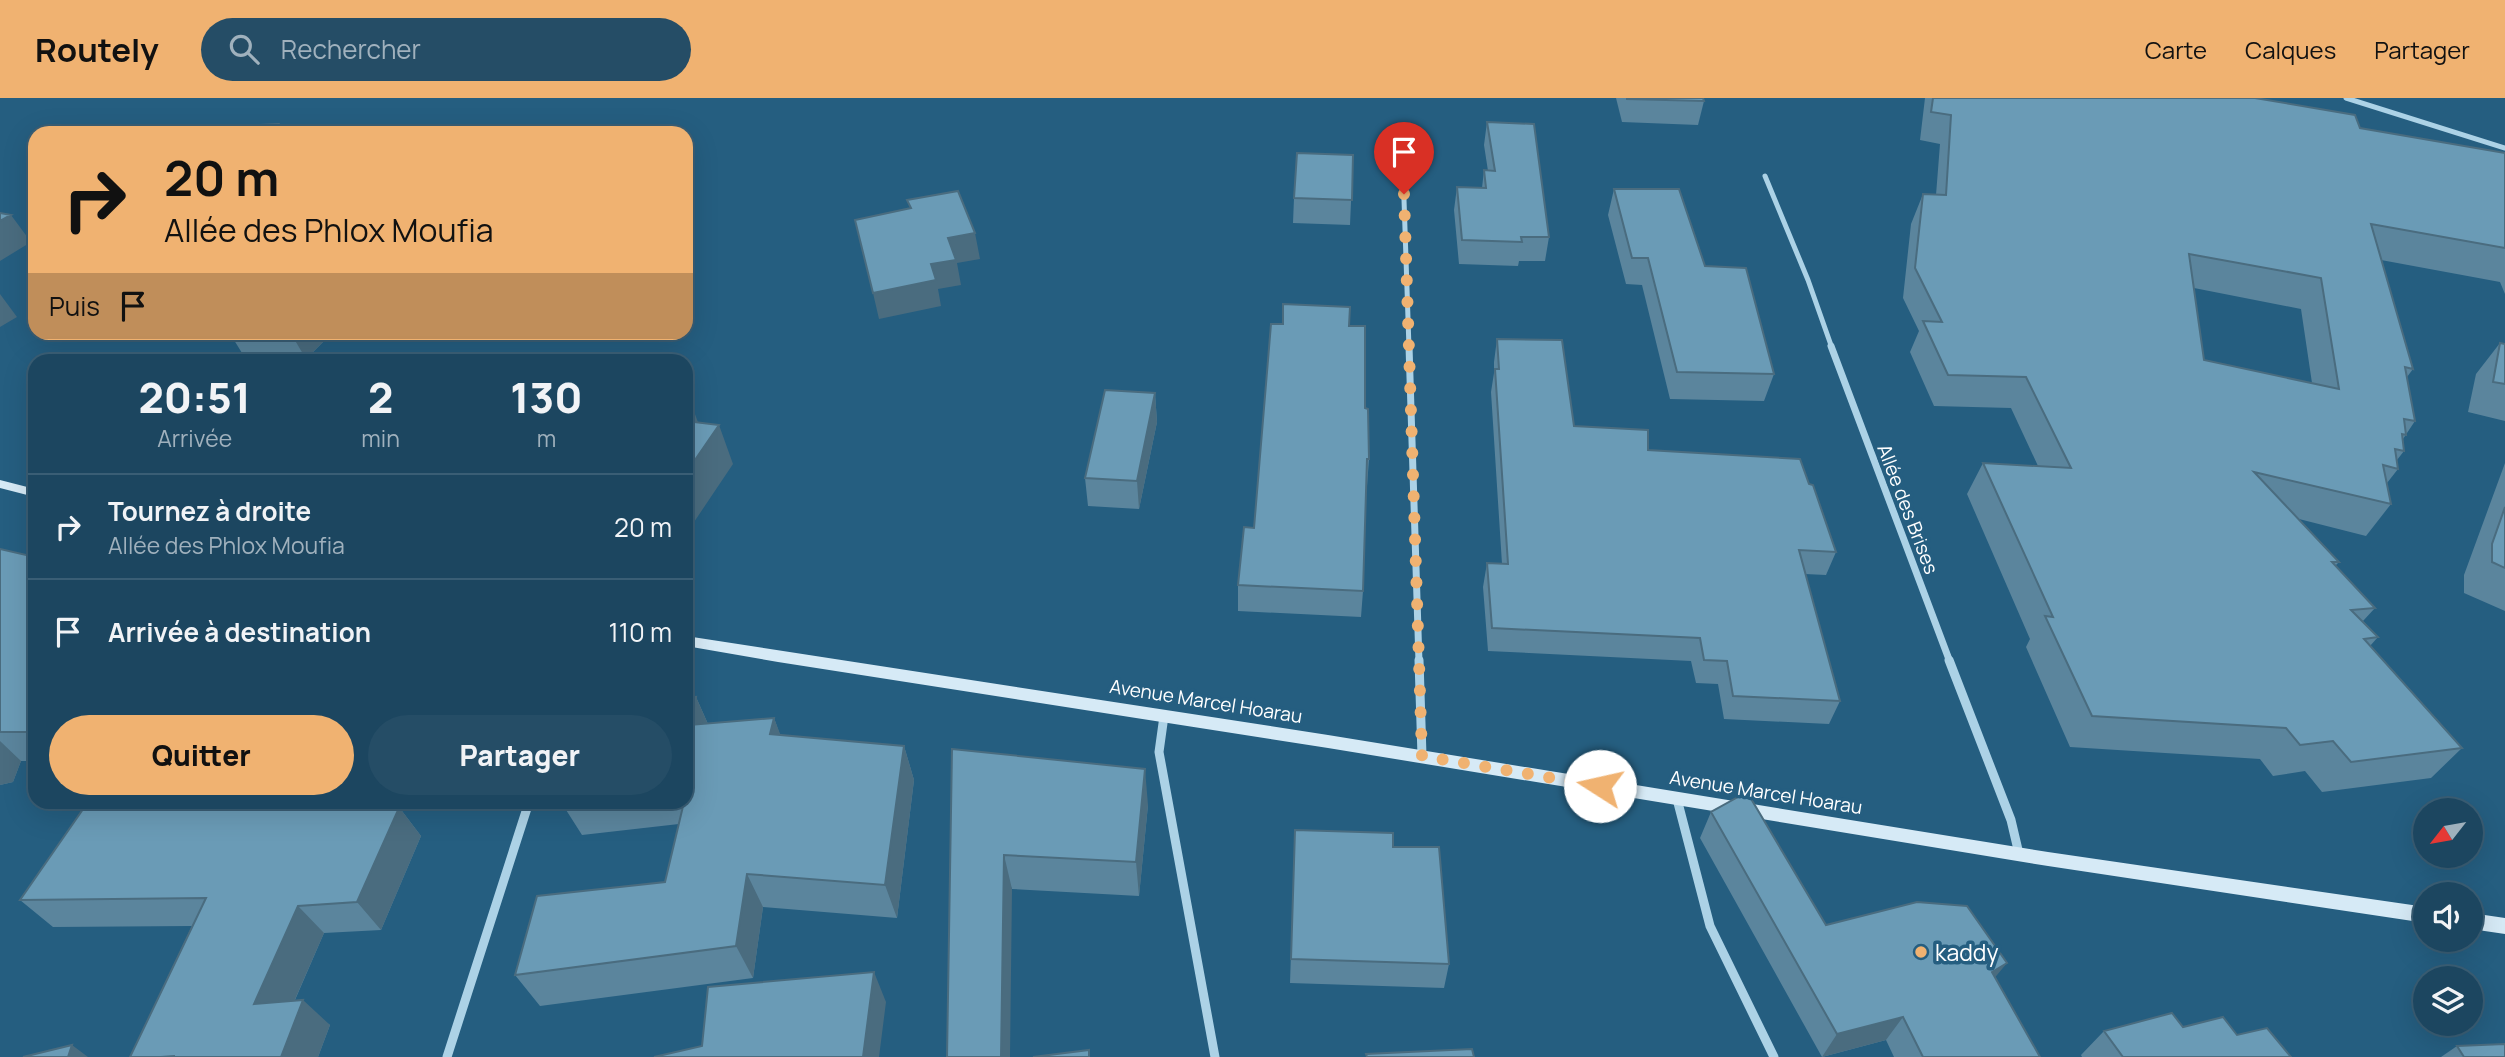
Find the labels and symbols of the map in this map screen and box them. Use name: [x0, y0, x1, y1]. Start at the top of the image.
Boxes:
pin: [1374, 122, 1434, 194]
street label: Allée des Brises: [1871, 440, 1945, 578]
street label: Avenue Marcel Hoarau: [1108, 673, 1304, 729]
position arrow: [1563, 749, 1637, 823]
street label: Avenue Marcel Hoarau: [1668, 764, 1864, 820]
north arrow: [2413, 798, 2483, 868]
place label: kaddy: [1935, 936, 1999, 968]
marker: kaddy: [1913, 944, 1929, 960]

